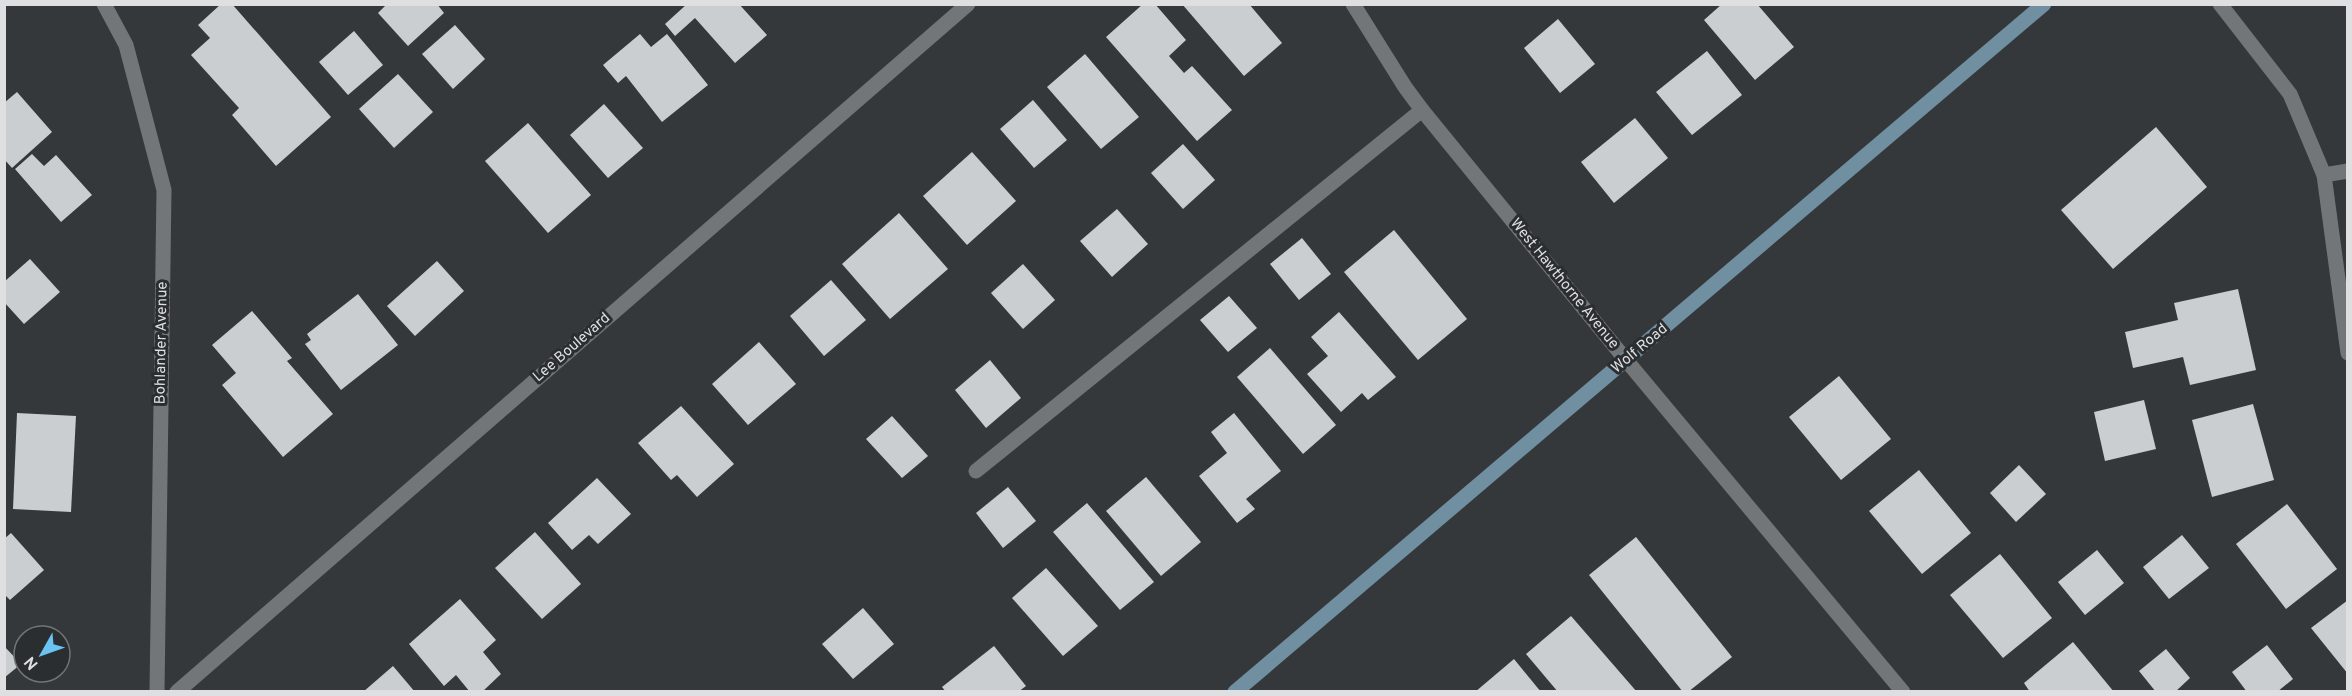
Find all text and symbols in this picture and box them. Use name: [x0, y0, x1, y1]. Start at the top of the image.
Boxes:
street label: West Hawthorne Avenue: [1505, 215, 1623, 353]
street label: Bohlander Avenue: [151, 281, 173, 405]
street label: Lee Boulevard: [529, 309, 615, 387]
street label: Wolf Road: [1608, 320, 1672, 378]
north arrow: [12, 624, 72, 684]
text: N: [21, 652, 43, 673]

